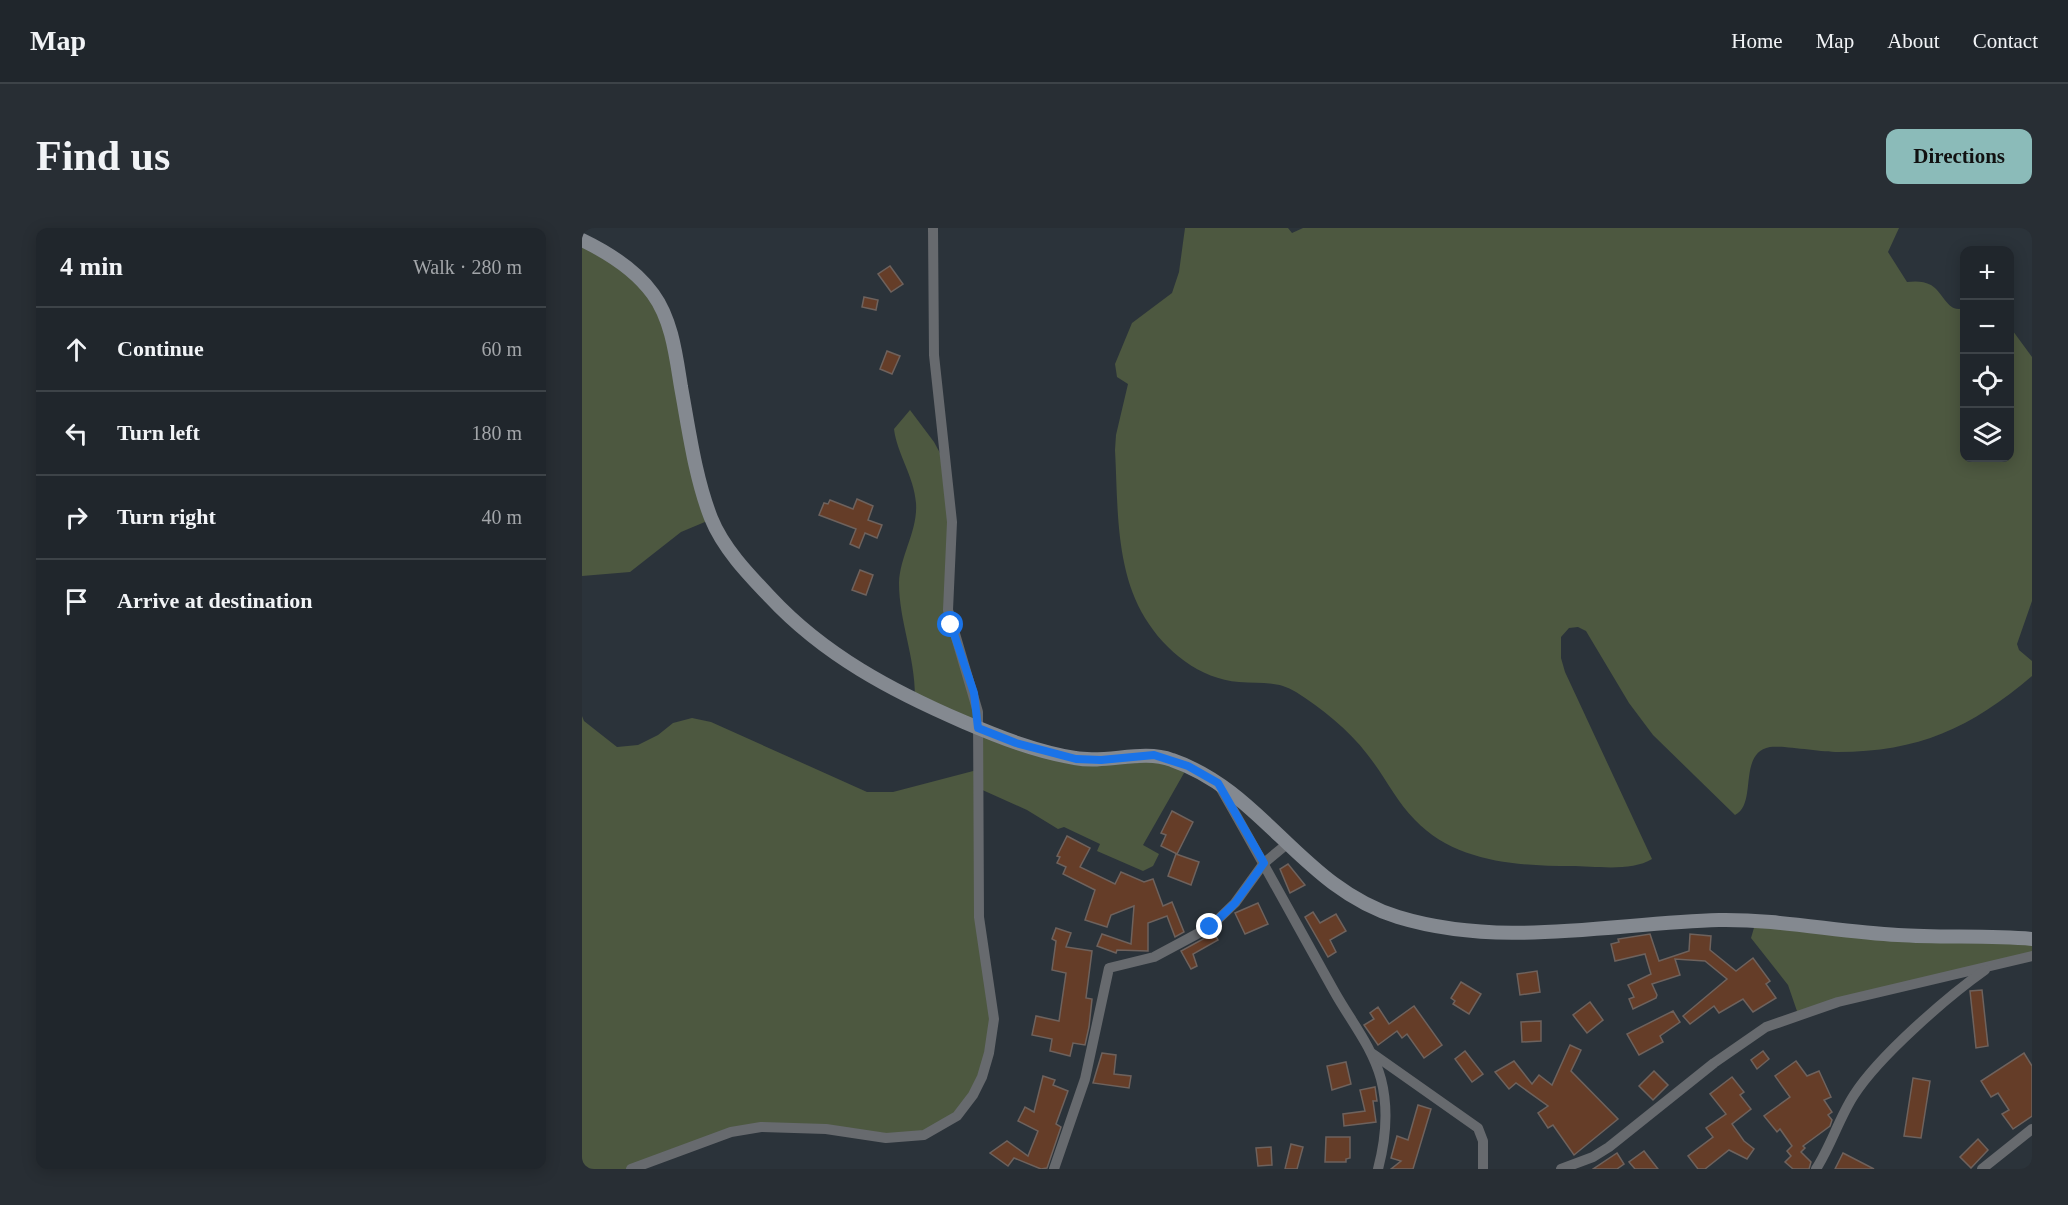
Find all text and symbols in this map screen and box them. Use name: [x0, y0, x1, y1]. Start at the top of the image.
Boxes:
text: Map: [30, 25, 86, 56]
text: Home: [1731, 29, 1783, 53]
text: Map: [1816, 29, 1854, 53]
text: About: [1887, 29, 1940, 53]
text: Contact: [1973, 29, 2038, 53]
button: Directions: [1886, 129, 2032, 184]
text: Find us: [36, 133, 170, 179]
map controls: [1960, 246, 2014, 462]
button: +: [1960, 246, 2014, 300]
text: 4 min: [60, 252, 123, 281]
text: Walk · 280 m: [413, 256, 522, 278]
button: −: [1960, 300, 2014, 354]
icon: ahead: [60, 333, 93, 366]
text: Continue: [117, 336, 204, 361]
text: 60 m: [481, 338, 522, 360]
button: locate: [1960, 354, 2014, 408]
button: layers: [1960, 408, 2014, 462]
icon: left: [60, 417, 93, 450]
text: Turn left: [117, 420, 200, 445]
text: 180 m: [471, 422, 522, 444]
icon: right: [60, 501, 93, 534]
text: Turn right: [117, 504, 216, 529]
text: 40 m: [481, 506, 522, 528]
icon: arrive: [60, 585, 93, 618]
text: Arrive at destination: [117, 588, 313, 613]
route start: [937, 611, 963, 637]
route end: [1196, 913, 1222, 939]

